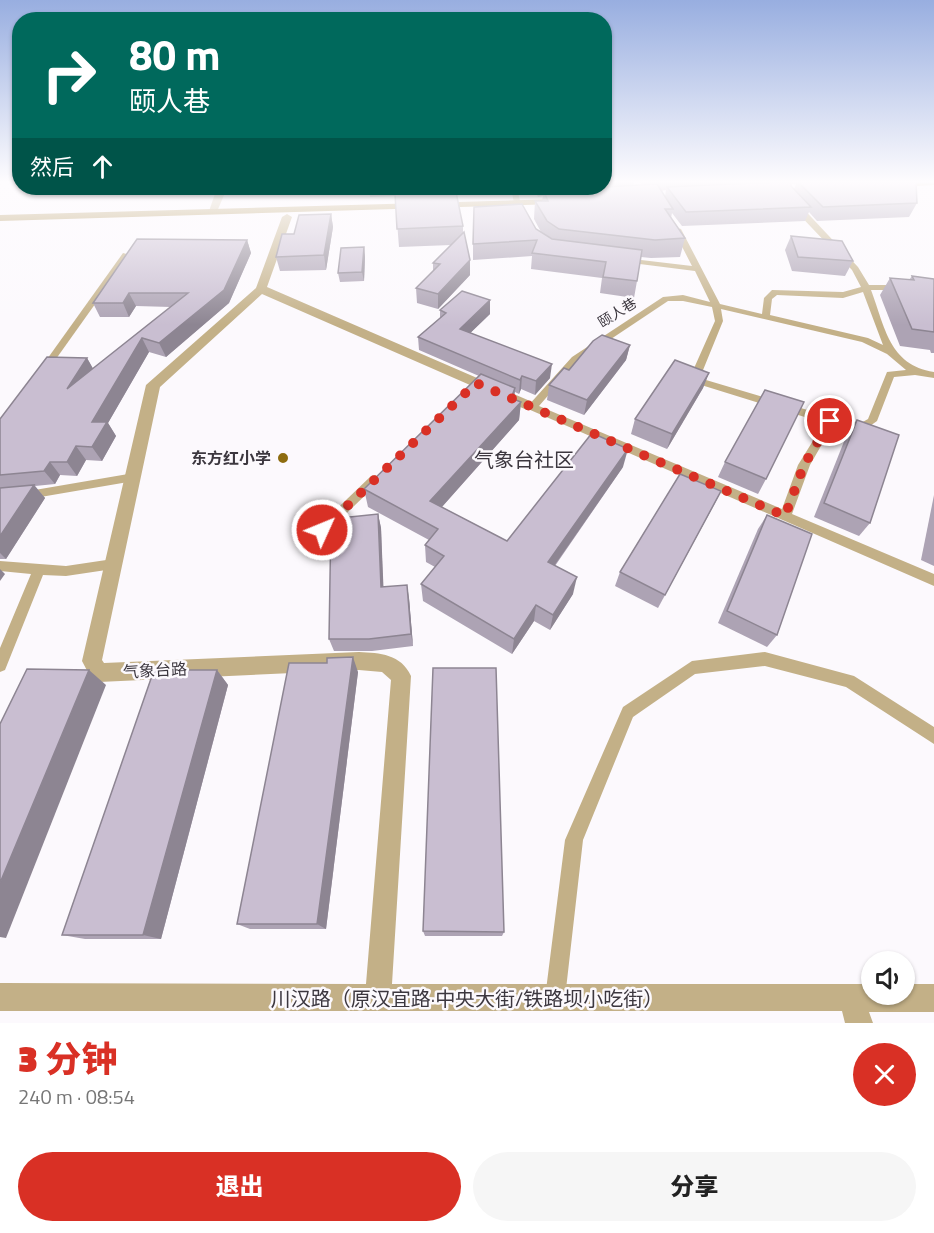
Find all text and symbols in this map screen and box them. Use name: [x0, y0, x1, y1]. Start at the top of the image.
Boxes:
text: 80 m: [129, 22, 221, 86]
icon: right: [30, 36, 108, 114]
text: 颐人巷: [129, 80, 210, 121]
text: 然后: [30, 150, 74, 184]
icon: ahead: [86, 150, 119, 183]
street label: 颐人巷: [594, 292, 640, 332]
pin: [804, 395, 855, 446]
icon: arrive: [813, 404, 846, 437]
district label: 气象台社区: [474, 444, 574, 475]
place label: 东方红小学: [191, 446, 271, 470]
marker: 东方红小学: [276, 451, 290, 465]
position arrow: [290, 498, 354, 562]
street label: 气象台路: [122, 656, 188, 684]
map controls: [861, 951, 915, 1005]
button: sound: [861, 951, 915, 1005]
street label: 川汉路（原汉宜路·中央大街/铁路坝小吃街）: [271, 983, 663, 1014]
text: 3 分钟: [18, 1031, 118, 1086]
button: close: [853, 1043, 916, 1106]
text: 240 m · 08:54: [18, 1081, 135, 1112]
button: 退出: [18, 1152, 461, 1221]
button: 分享: [473, 1152, 916, 1221]

